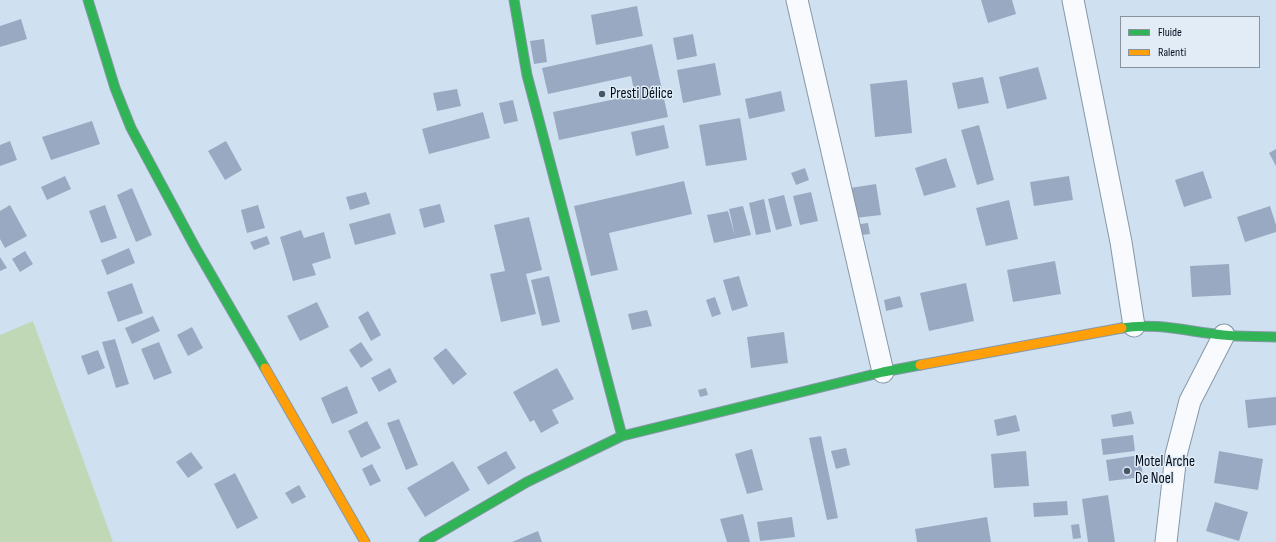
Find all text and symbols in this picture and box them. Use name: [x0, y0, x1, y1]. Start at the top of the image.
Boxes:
legend: [1120, 16, 1260, 68]
text: Fluide: [1158, 25, 1182, 40]
text: Ralenti: [1158, 45, 1186, 60]
place label: Presti Délice: [610, 85, 673, 103]
marker: Presti Délice: [597, 89, 607, 99]
place label: Motel Arche De Noel: [1135, 453, 1195, 488]
marker: Motel Arche De Noel: [1122, 466, 1132, 476]

